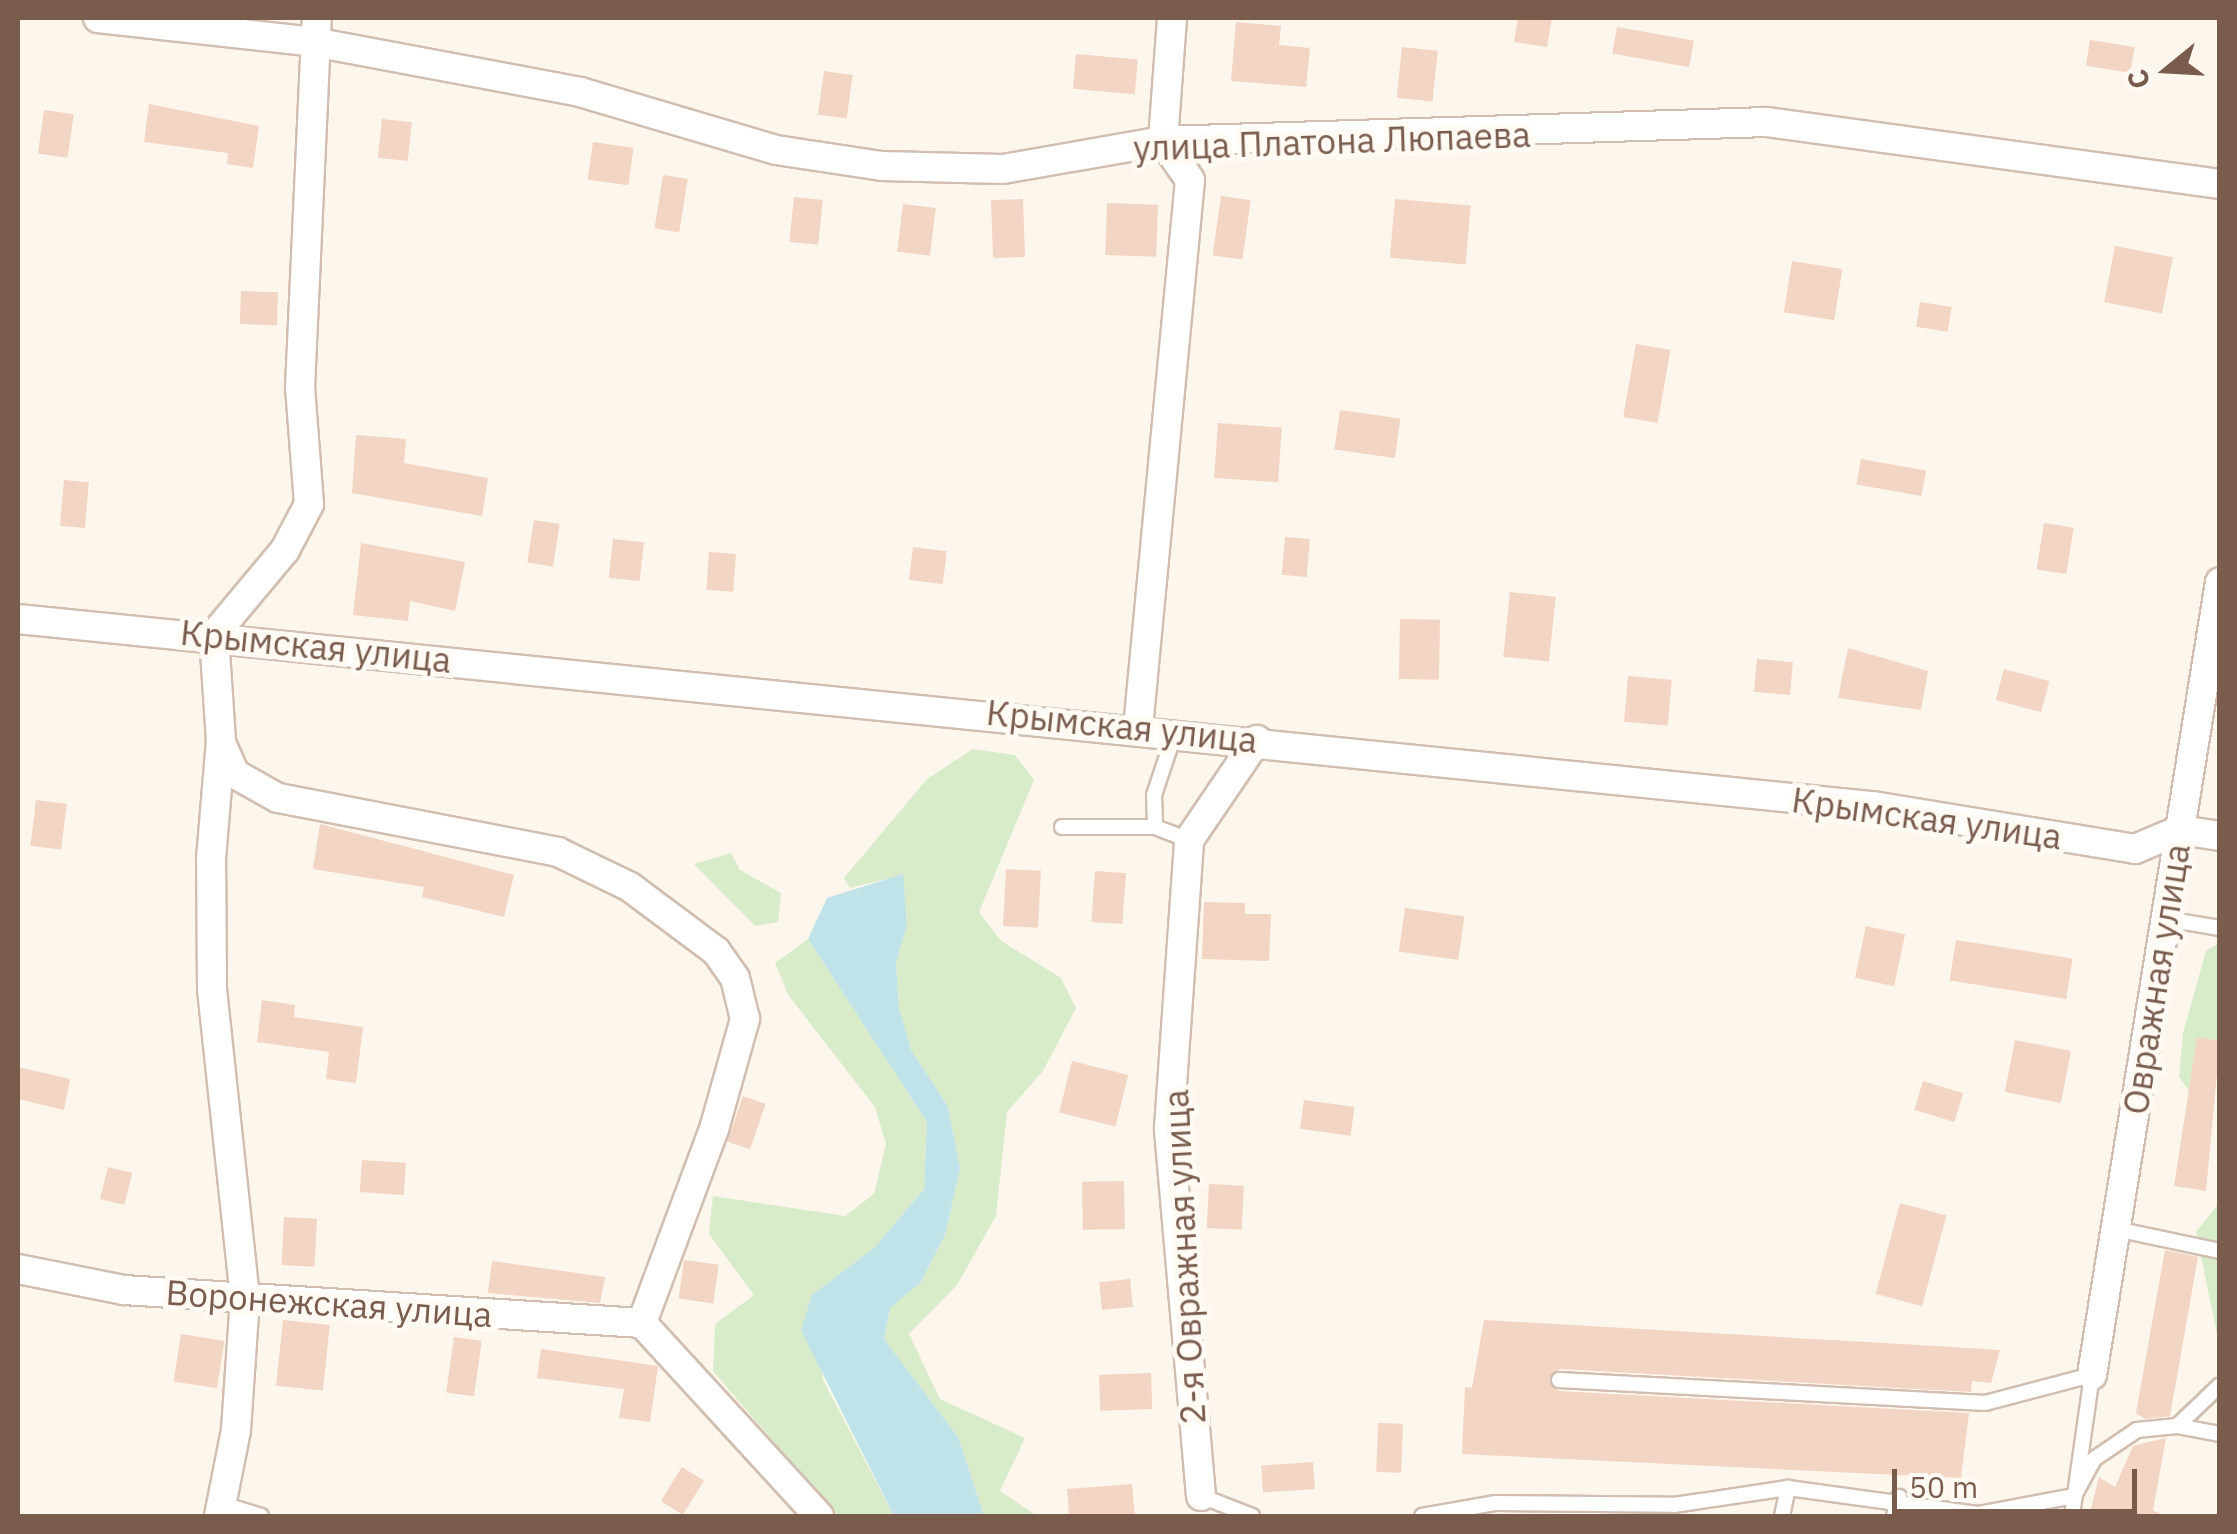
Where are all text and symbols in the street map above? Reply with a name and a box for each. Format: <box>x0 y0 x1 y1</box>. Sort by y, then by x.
north arrow <box>2117 20 2217 120</box>
text: С <box>2118 65 2158 94</box>
street label: улица Платона Люпаева <box>1133 113 1531 169</box>
street label: Крымская улица <box>178 611 454 681</box>
street label: Крымская улица <box>984 691 1260 761</box>
street label: Крымская улица <box>1789 778 2065 858</box>
street label: Овражная улица <box>2114 841 2198 1117</box>
street label: 2-я Овражная улица <box>1154 1088 1214 1426</box>
street label: Воронежская улица <box>164 1271 494 1335</box>
scale bar <box>1897 1449 2142 1511</box>
text: 50 m <box>1909 1467 1978 1506</box>

